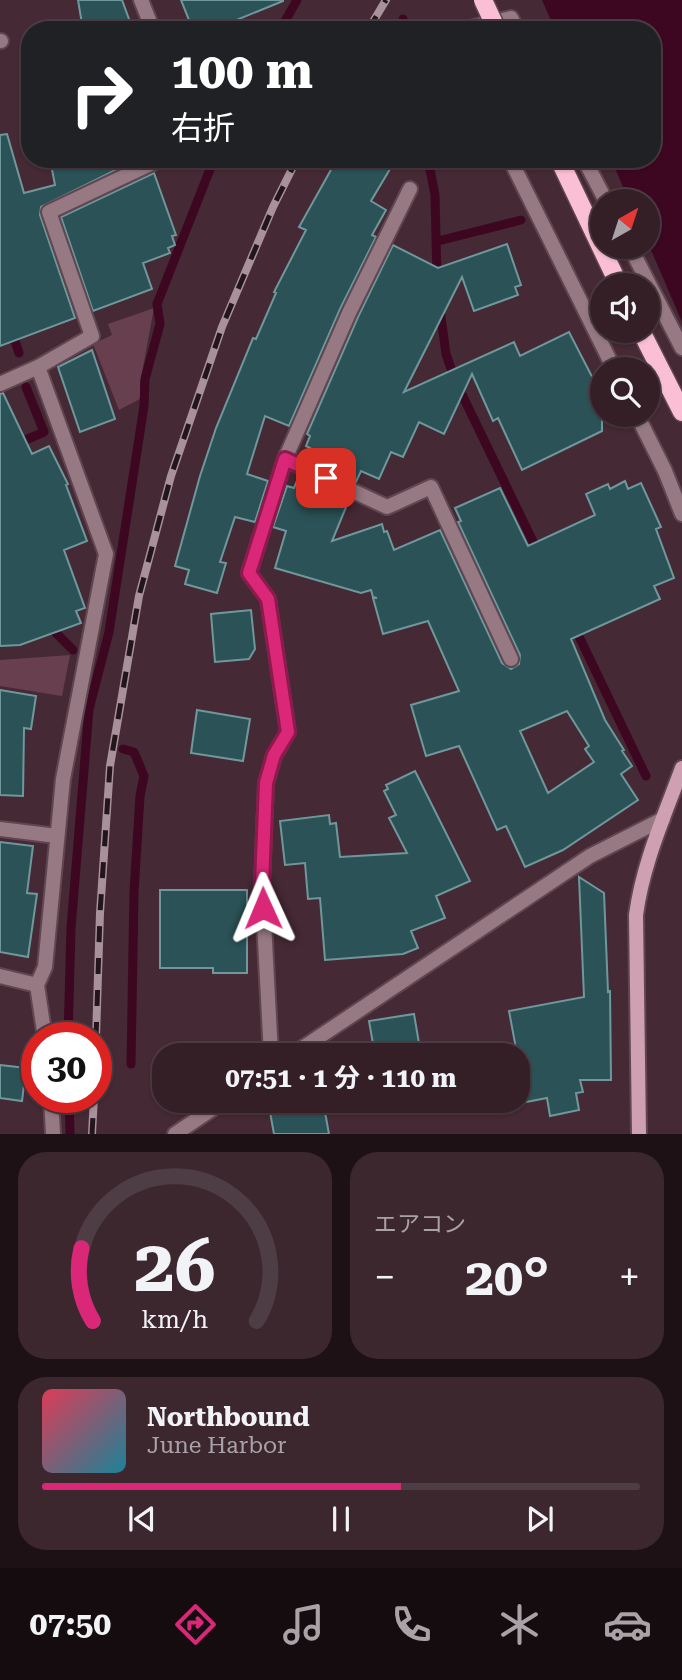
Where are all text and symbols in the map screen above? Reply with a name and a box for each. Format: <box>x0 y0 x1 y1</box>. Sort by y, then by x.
text: 100 m <box>171 43 313 100</box>
icon: right <box>56 49 147 140</box>
text: 右折 <box>171 109 235 147</box>
north arrow <box>590 189 660 259</box>
map controls <box>590 189 660 427</box>
button: sound <box>590 273 660 343</box>
button: search <box>590 357 660 427</box>
pin <box>296 448 356 508</box>
icon: arrive <box>307 459 345 497</box>
position arrow <box>226 871 300 945</box>
speed limit sign: 30 <box>21 1022 112 1113</box>
text: 07:51 · 1 分 · 110 m <box>225 1063 457 1093</box>
text: エアコン <box>374 1211 466 1238</box>
text: 26 <box>134 1225 216 1310</box>
text: 20° <box>465 1247 549 1308</box>
text: − <box>374 1255 395 1299</box>
text: + <box>619 1255 640 1299</box>
text: km/h <box>142 1305 208 1334</box>
text: Northbound <box>147 1402 310 1432</box>
text: June Harbor <box>147 1432 287 1459</box>
icon: previous <box>123 1500 161 1538</box>
icon: pause <box>322 1500 360 1538</box>
icon: next <box>521 1500 559 1538</box>
icon: directions <box>171 1600 220 1649</box>
icon: music <box>279 1600 328 1649</box>
icon: phone <box>387 1600 436 1649</box>
icon: climate <box>495 1600 544 1649</box>
icon: car <box>603 1600 652 1649</box>
text: 07:50 <box>30 1605 111 1643</box>

